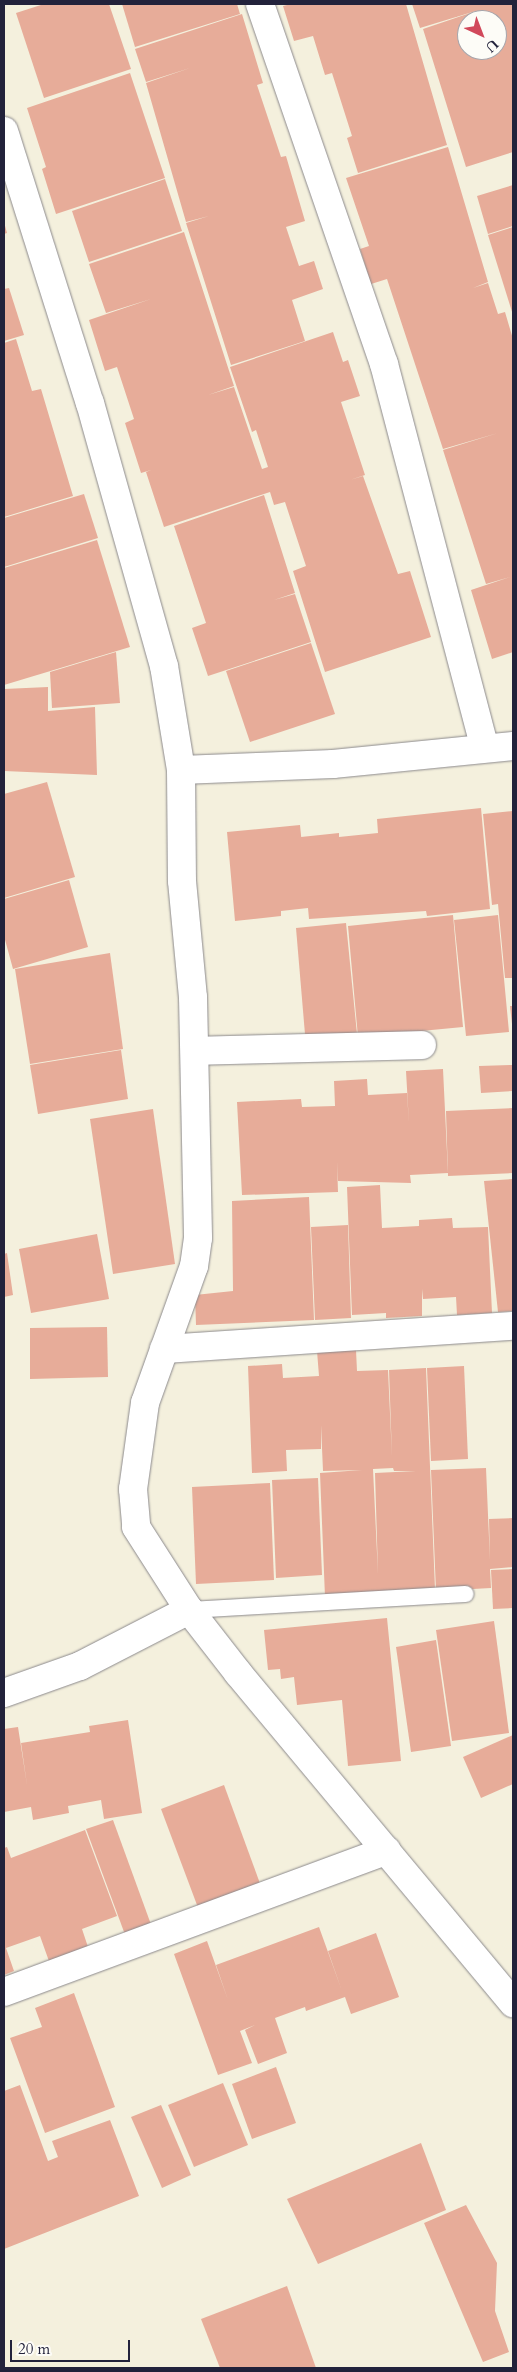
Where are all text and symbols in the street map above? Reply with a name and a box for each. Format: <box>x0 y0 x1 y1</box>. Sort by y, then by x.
north arrow <box>457 10 507 60</box>
text: U <box>481 35 503 56</box>
scale bar <box>12 2330 132 2362</box>
text: 20 m <box>18 2339 50 2359</box>

